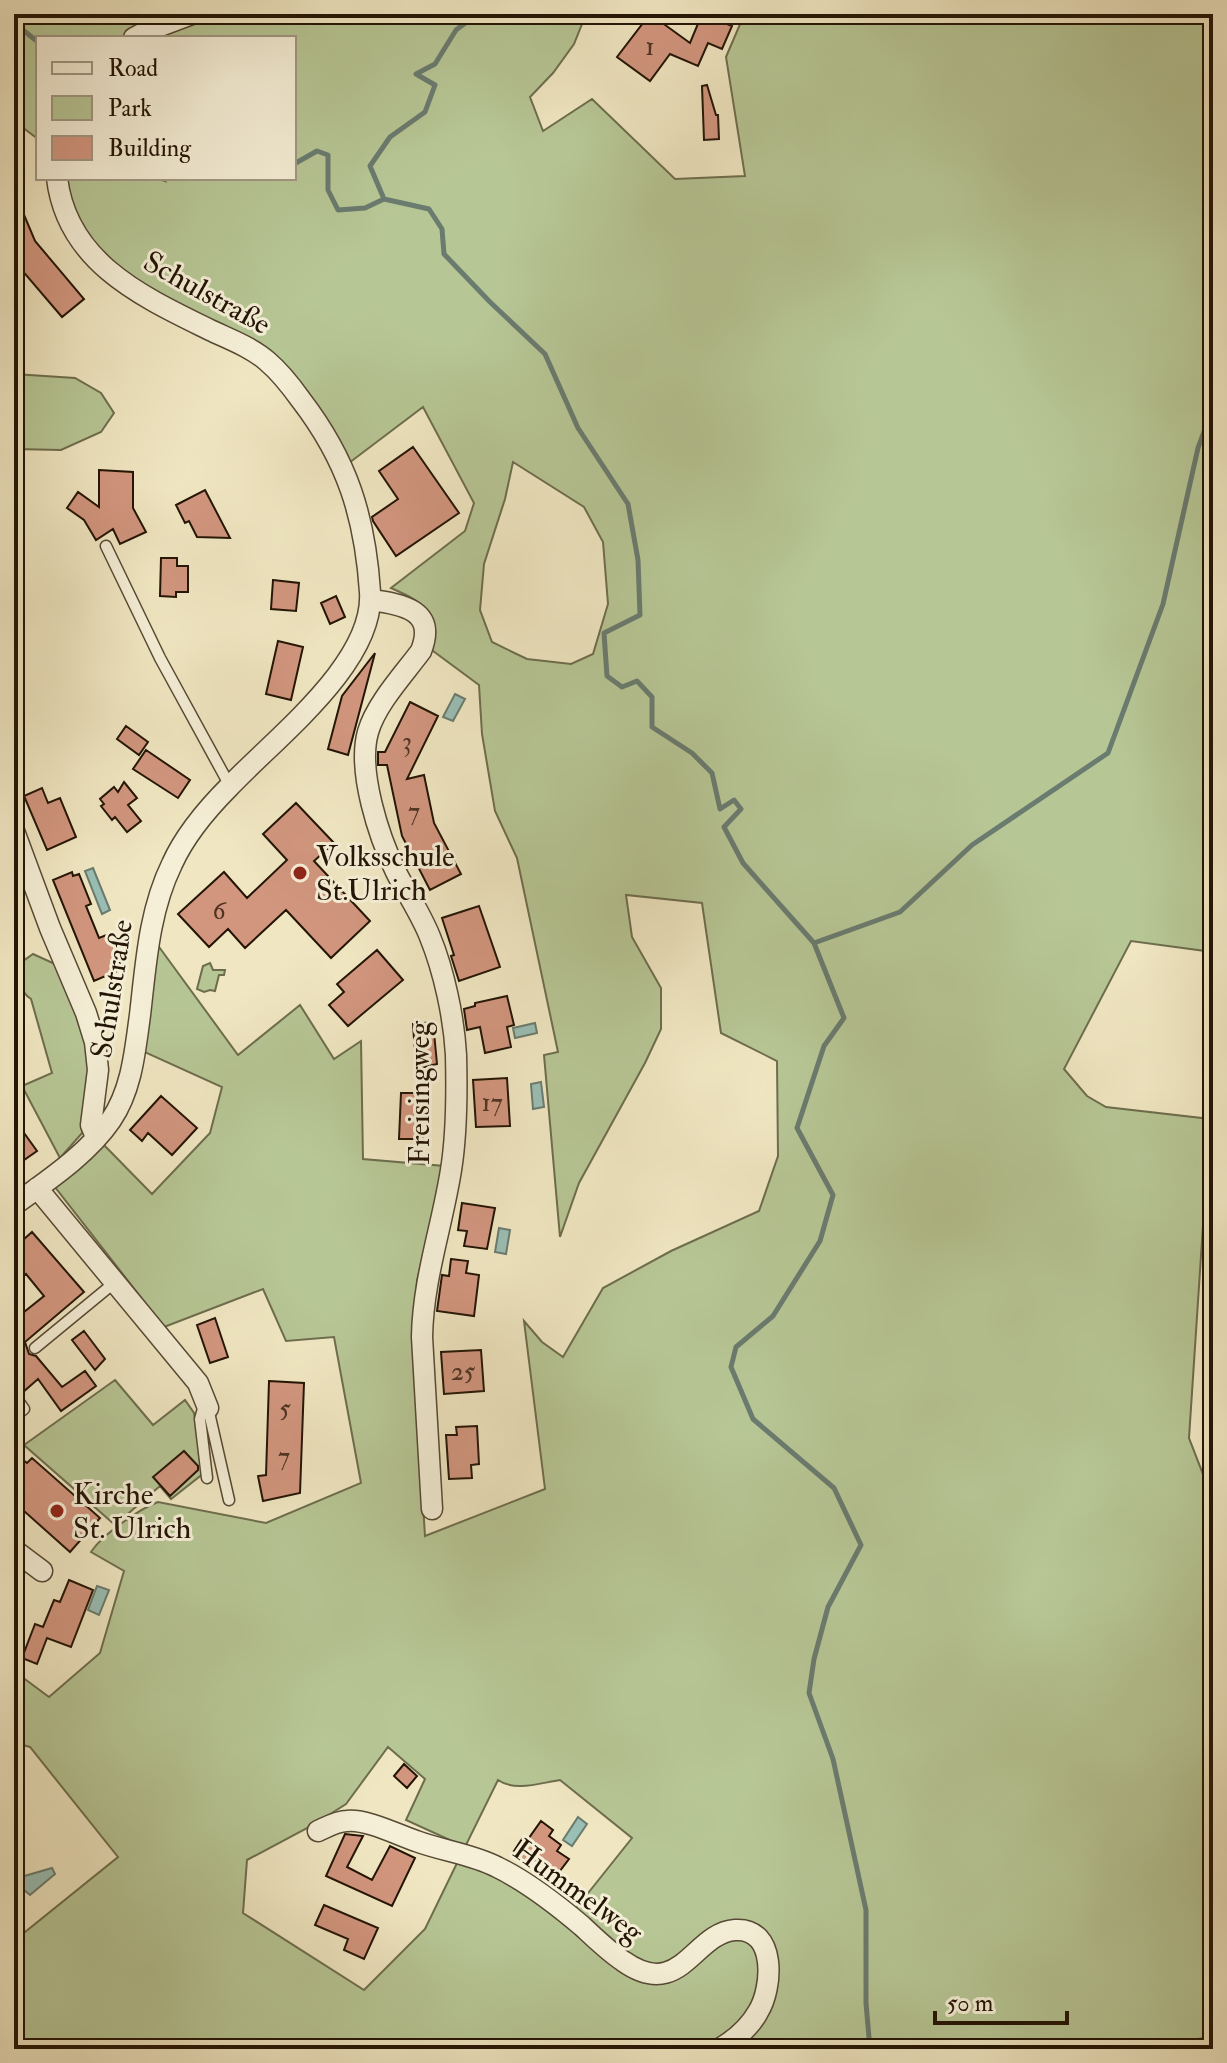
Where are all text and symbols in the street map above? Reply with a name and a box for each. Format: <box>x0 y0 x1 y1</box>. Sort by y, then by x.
house number: 1 <box>645 31 655 63</box>
legend <box>36 36 296 180</box>
text: Road <box>108 53 158 84</box>
text: Park <box>108 93 152 124</box>
text: Building <box>108 133 192 164</box>
street label: Schulstraße <box>137 243 277 343</box>
house number: 3 <box>402 726 412 758</box>
house number: 7 <box>408 796 420 828</box>
place label: Volksschule St.Ulrich <box>316 838 455 909</box>
marker: Volksschule St.Ulrich <box>291 864 309 882</box>
house number: 6 <box>212 895 227 927</box>
street label: Schulstraße <box>83 917 141 1061</box>
street label: Freisingweg <box>401 1020 438 1165</box>
house number: 17 <box>481 1087 503 1119</box>
house number: 25 <box>451 1356 476 1388</box>
house number: 5 <box>279 1393 291 1425</box>
house number: 7 <box>278 1441 290 1473</box>
place label: Kirche St. Ulrich <box>73 1476 191 1547</box>
marker: Kirche St. Ulrich <box>48 1502 66 1520</box>
street label: Hummelweg <box>506 1831 651 1951</box>
scale bar <box>935 1975 1067 2025</box>
text: 50 m <box>947 1988 994 2019</box>

